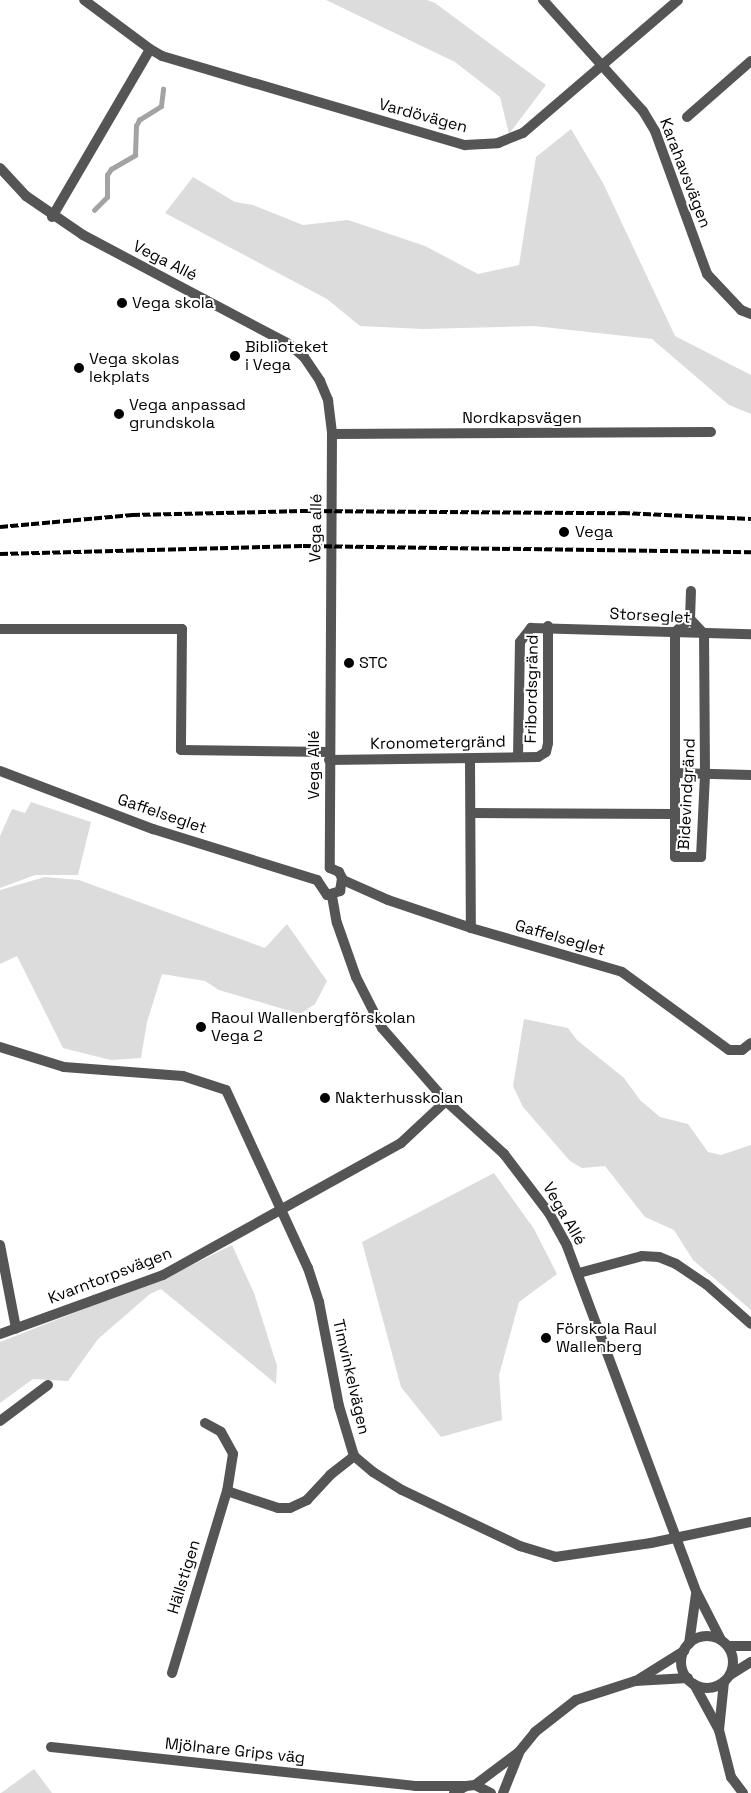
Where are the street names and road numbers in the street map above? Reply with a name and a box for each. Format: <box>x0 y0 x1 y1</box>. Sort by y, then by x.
street label: Vardövägen <box>377 95 469 137</box>
street label: Karahavsvägen <box>655 115 715 231</box>
street label: Vega Allé <box>130 237 200 285</box>
street label: Nordkapsvägen <box>462 408 582 428</box>
street label: Vega allé <box>306 493 326 563</box>
street label: Storseglet <box>609 604 691 628</box>
street label: Fribordsgränd <box>521 635 543 743</box>
street label: Vega Allé <box>304 730 324 800</box>
street label: Kronometergränd <box>370 732 506 754</box>
street label: Bidevindgränd <box>674 738 700 850</box>
street label: Gaffelseglet <box>115 790 209 838</box>
street label: Gaffelseglet <box>513 916 607 960</box>
street label: Vega Allé <box>538 1179 590 1249</box>
street label: Kvarntorpsvägen <box>45 1244 175 1308</box>
street label: Timvinkelvägen <box>328 1318 374 1436</box>
street label: Hällstigen <box>164 1538 204 1616</box>
street label: Mjölnare Grips väg <box>164 1734 306 1768</box>

